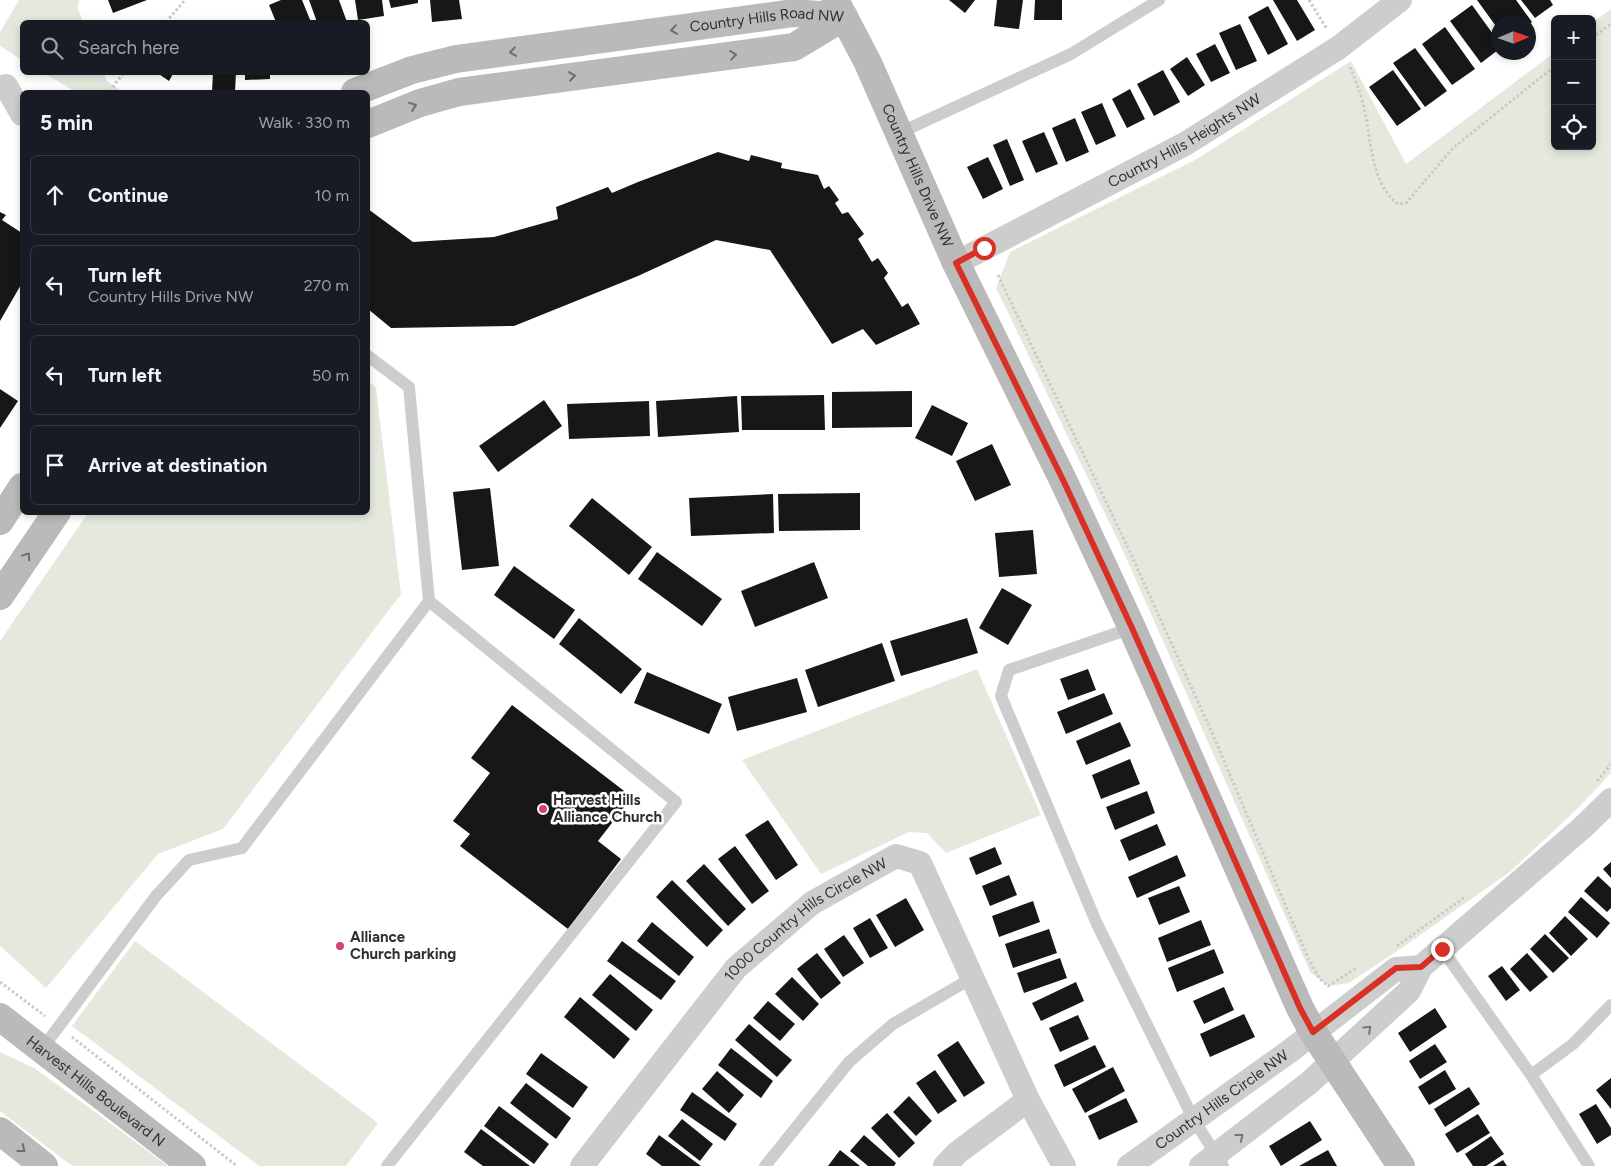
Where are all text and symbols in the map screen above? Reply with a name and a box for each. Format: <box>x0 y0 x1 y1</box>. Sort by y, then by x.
street label: Country Hills Road NW <box>689 4 845 36</box>
north arrow <box>1491 15 1536 60</box>
map controls <box>1551 15 1596 150</box>
button: + <box>1551 15 1596 60</box>
search box <box>20 20 370 75</box>
one-way arrow <box>670 24 678 34</box>
icon: search <box>38 34 66 62</box>
text: Search here <box>78 36 180 59</box>
one-way arrow <box>509 46 517 56</box>
one-way arrow <box>730 50 738 61</box>
button: − <box>1551 60 1596 105</box>
one-way arrow <box>568 71 576 82</box>
street label: Country Hills Heights NW <box>1105 90 1264 192</box>
street label: Country Hills Drive NW <box>878 101 957 251</box>
one-way arrow <box>408 102 417 112</box>
button: locate <box>1551 105 1596 150</box>
text: 5 min <box>40 110 93 135</box>
text: Walk · 330 m <box>259 113 350 132</box>
icon: ahead <box>41 181 69 209</box>
text: Continue <box>88 184 168 207</box>
text: 10 m <box>315 186 349 205</box>
route start <box>973 237 996 260</box>
text: Turn left <box>88 264 162 287</box>
icon: left <box>41 271 69 299</box>
text: 270 m <box>304 276 349 295</box>
text: Country Hills Drive NW <box>88 287 253 306</box>
icon: left <box>41 361 69 389</box>
text: Turn left <box>88 364 162 387</box>
text: 50 m <box>312 366 349 385</box>
icon: arrive <box>41 451 69 479</box>
text: Arrive at destination <box>88 454 267 477</box>
one-way arrow <box>21 552 30 562</box>
place label: Harvest Hills Alliance Church <box>553 791 662 826</box>
marker: Harvest Hills Alliance Church <box>537 803 549 815</box>
street label: 1000 Country Hills Circle NW <box>720 854 890 985</box>
place label: Alliance Church parking <box>350 928 456 963</box>
route end <box>1431 938 1454 961</box>
marker: Alliance Church parking <box>334 940 346 952</box>
one-way arrow <box>1362 1025 1371 1034</box>
street label: Harvest Hills Boulevard N <box>23 1032 168 1151</box>
street label: Country Hills Circle NW <box>1152 1046 1292 1153</box>
one-way arrow <box>1234 1134 1244 1143</box>
one-way arrow <box>16 1143 25 1151</box>

